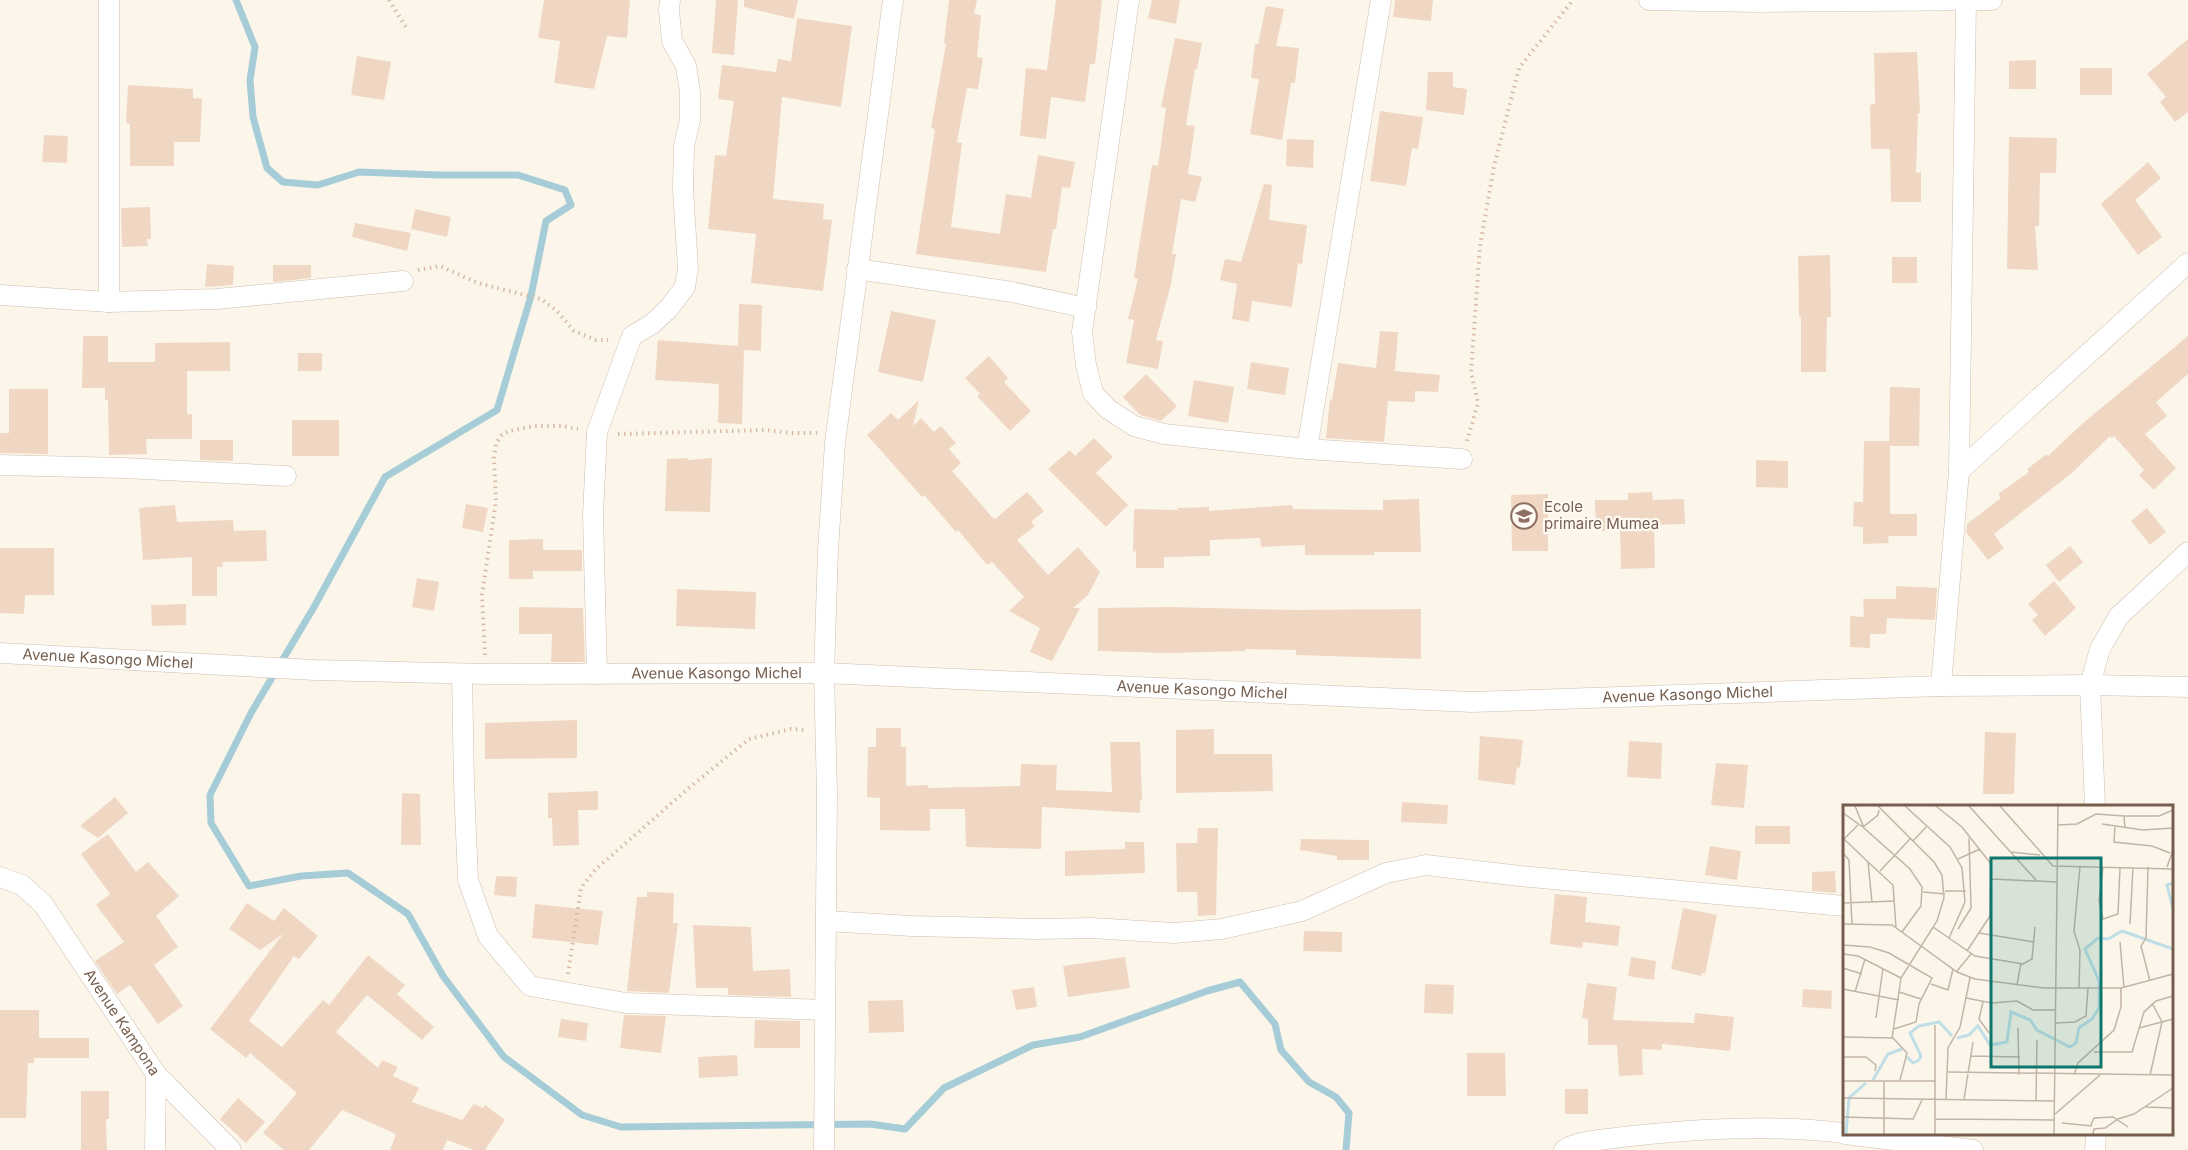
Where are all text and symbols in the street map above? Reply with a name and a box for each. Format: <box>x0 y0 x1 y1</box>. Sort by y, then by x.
place label: Ecole primaire Mumea <box>1544 497 1659 533</box>
school or university icon: Ecole primaire Mumea <box>1509 501 1539 531</box>
street label: Avenue Kasongo Michel <box>22 644 194 672</box>
street label: Avenue Kasongo Michel <box>631 663 802 683</box>
street label: Avenue Kasongo Michel <box>1116 676 1288 703</box>
street label: Avenue Kasongo Michel <box>1602 682 1773 707</box>
inset map <box>1843 805 2173 1135</box>
street label: Avenue Kampona <box>80 965 164 1079</box>

